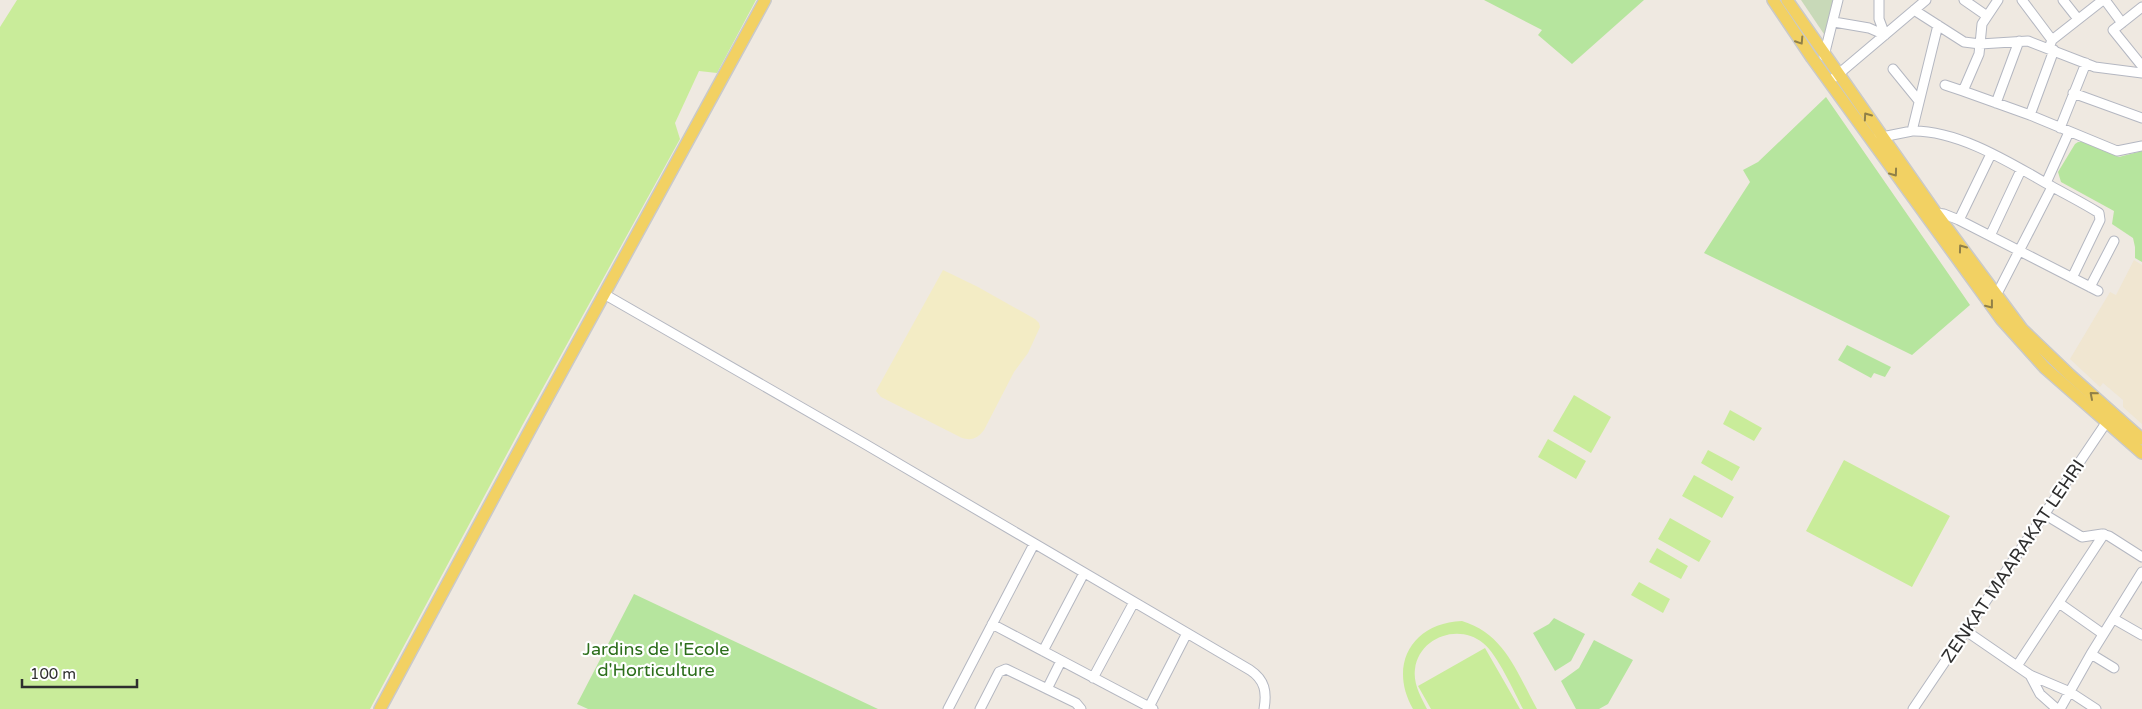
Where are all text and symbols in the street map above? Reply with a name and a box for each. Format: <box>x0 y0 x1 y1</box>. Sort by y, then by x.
one-way arrow <box>1794 35 1803 44</box>
one-way arrow <box>1864 112 1873 122</box>
one-way arrow <box>1888 167 1897 177</box>
one-way arrow <box>1959 245 1967 254</box>
one-way arrow <box>1984 299 1993 308</box>
one-way arrow <box>2089 392 2098 401</box>
street label: ZENKAT MAARAKAT LEHRI <box>1937 455 2089 667</box>
park label: Jardins de I'Ecole d'Horticulture <box>583 638 729 681</box>
scale bar <box>22 656 138 688</box>
text: 100 m <box>30 665 76 683</box>

